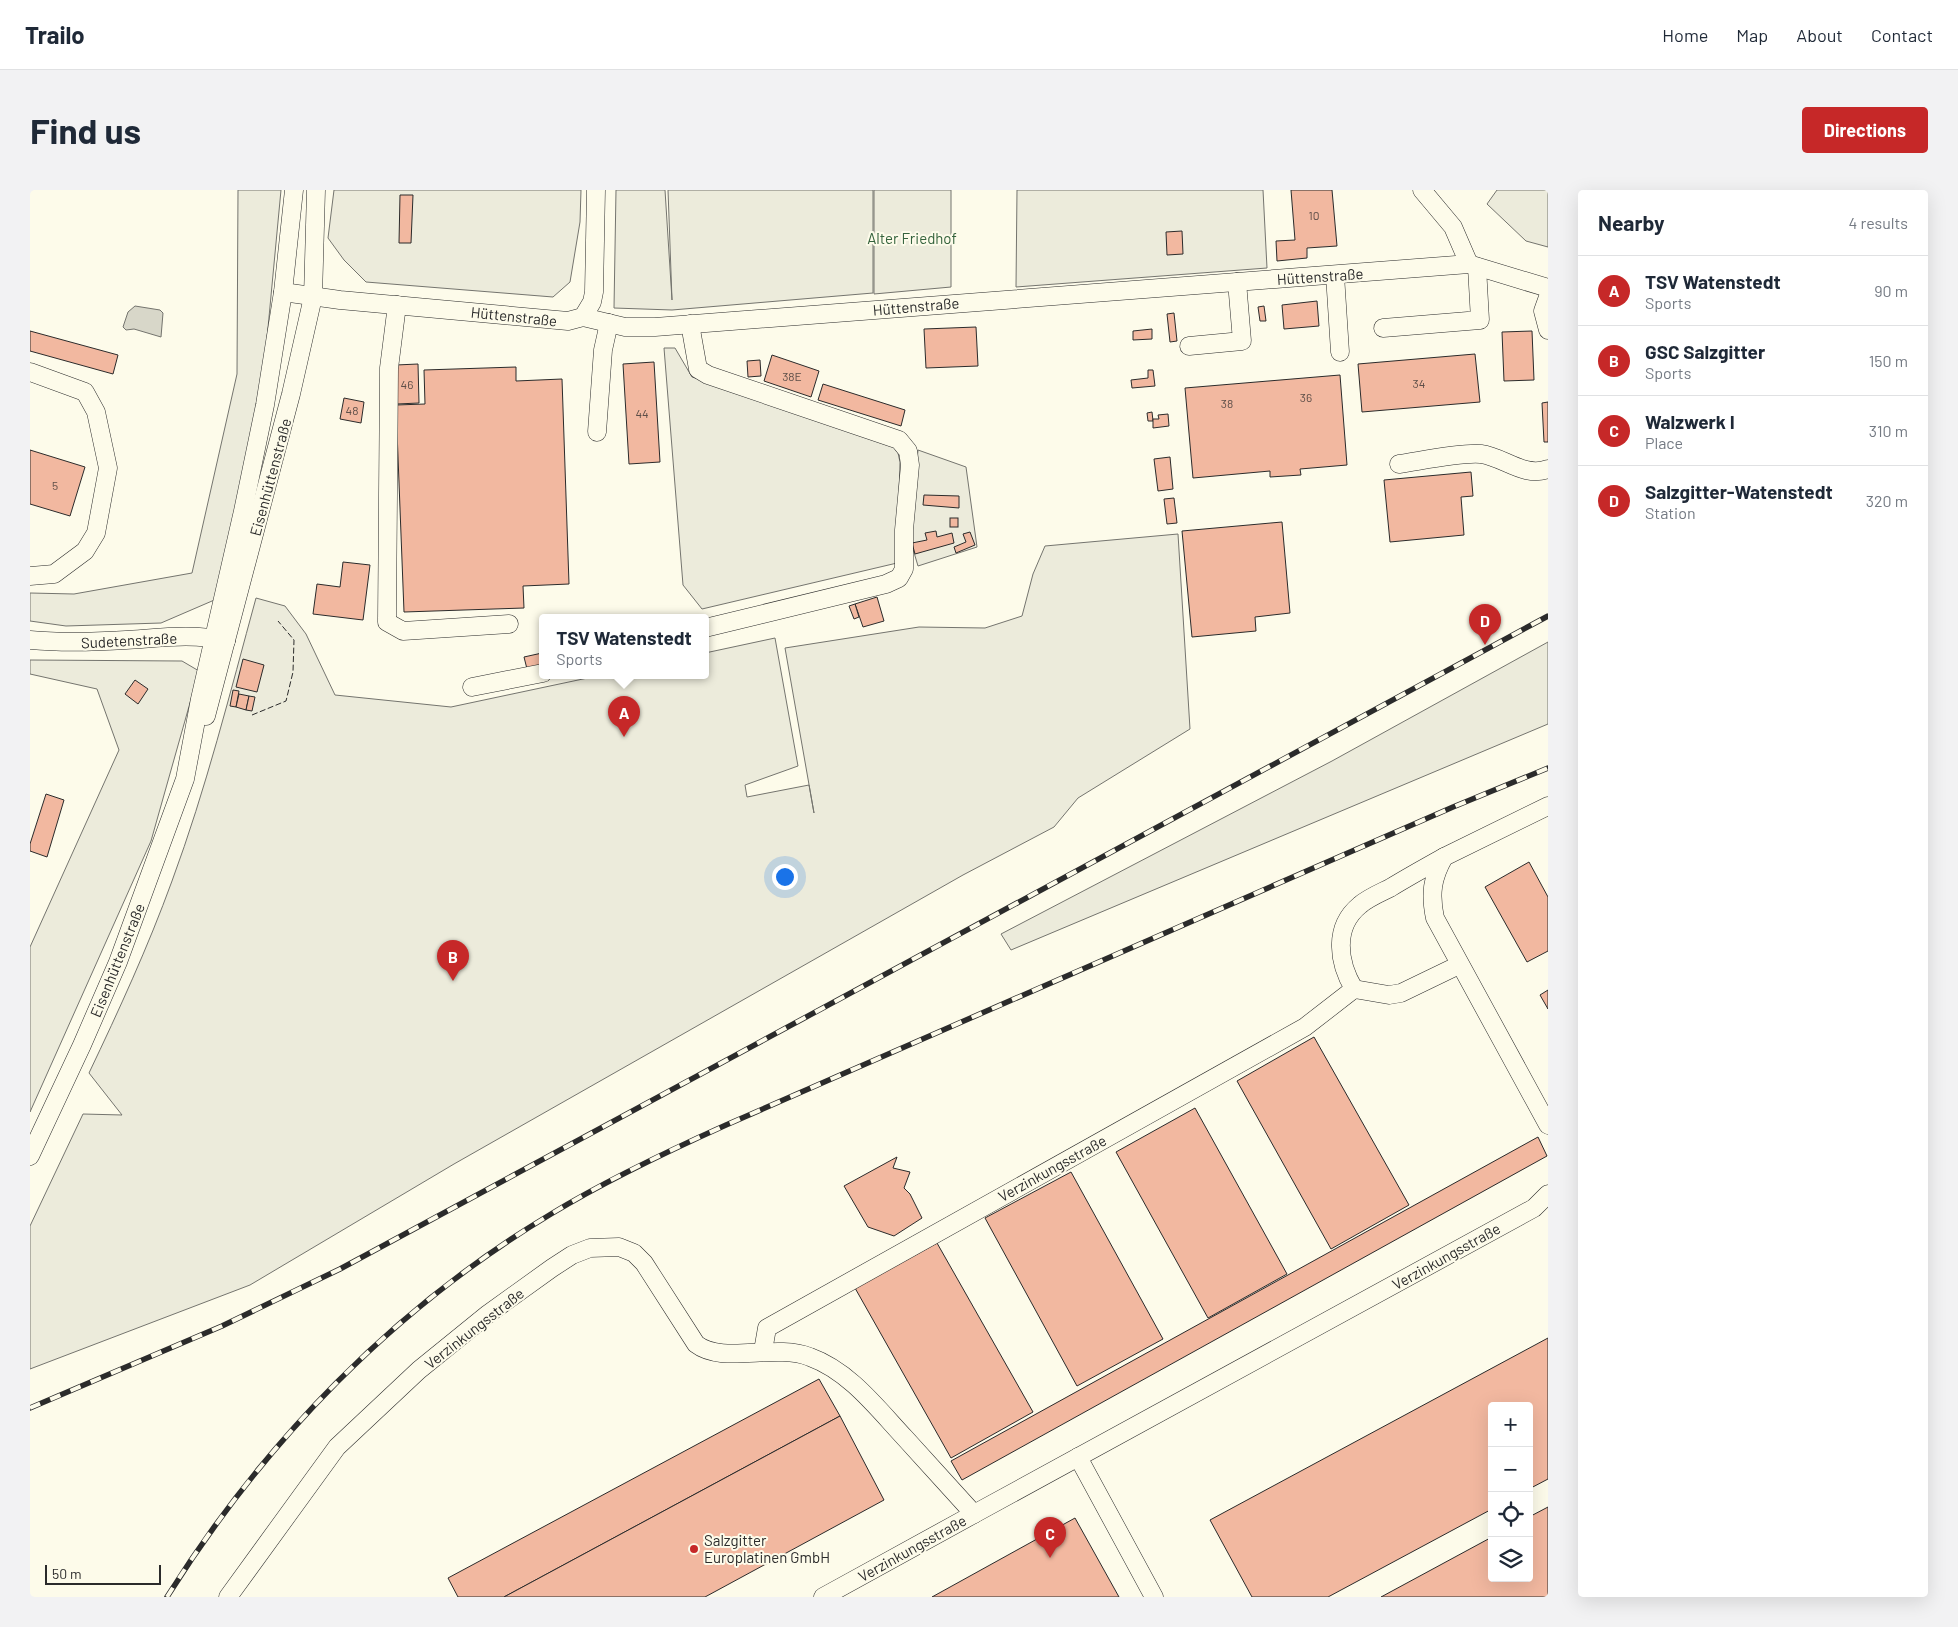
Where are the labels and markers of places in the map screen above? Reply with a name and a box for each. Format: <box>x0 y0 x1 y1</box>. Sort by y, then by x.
pin: D <box>1469 604 1501 645</box>
pin: A <box>608 696 640 737</box>
pin: B <box>437 940 469 981</box>
pin: C <box>1034 1517 1066 1558</box>
place label: Salzgitter Europlatinen GmbH <box>704 1531 830 1566</box>
marker: Salzgitter Europlatinen GmbH <box>688 1543 700 1555</box>

